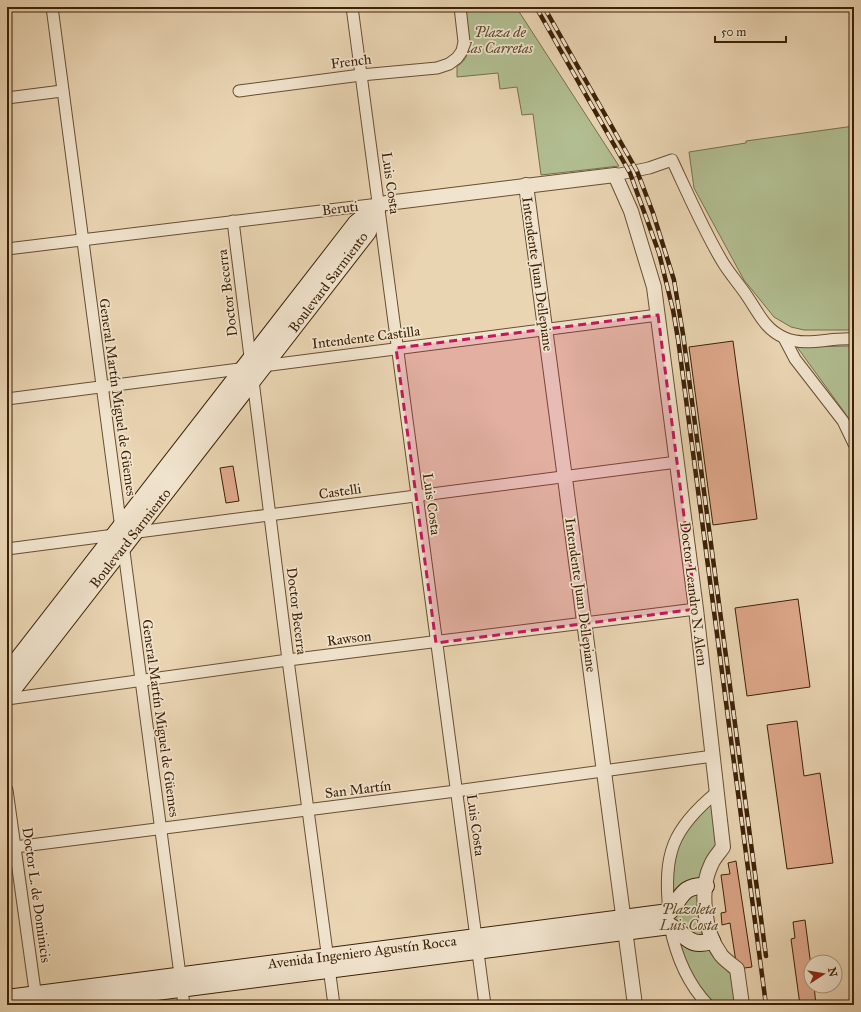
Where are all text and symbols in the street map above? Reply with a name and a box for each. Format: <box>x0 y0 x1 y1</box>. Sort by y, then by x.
scale bar <box>715 18 786 44</box>
park label: Plaza de las Carretas <box>466 24 534 57</box>
text: 50 m <box>721 25 746 39</box>
street label: French <box>330 51 373 72</box>
street label: Luis Costa <box>378 151 403 215</box>
street label: Intendente Juan Dellepiane <box>517 196 557 353</box>
street label: Beruti <box>321 198 359 219</box>
street label: Boulevard Sarmiento <box>285 229 372 336</box>
street label: Doctor Becerra <box>214 248 241 337</box>
street label: General Martín Miguel de Güemes <box>95 297 140 497</box>
street label: Intendente Castilla <box>311 322 421 353</box>
street label: Luis Costa <box>419 472 444 536</box>
street label: Castelli <box>318 480 363 503</box>
street label: Boulevard Sarmiento <box>86 485 174 591</box>
street label: Intendente Juan Dellepiane <box>560 517 600 674</box>
street label: Doctor Leandro N. Alem <box>676 521 711 667</box>
street label: Doctor Becerra <box>283 567 310 656</box>
street label: General Martín Miguel de Güemes <box>138 618 183 818</box>
street label: Rawson <box>326 627 373 650</box>
street label: San Martín <box>324 777 393 802</box>
street label: Luis Costa <box>463 793 488 857</box>
street label: Doctor L. de Dominicis <box>19 826 54 964</box>
park label: Plazoleta Luis Costa <box>659 901 718 934</box>
street label: Avenida Ingeniero Agustín Rocca <box>266 932 457 973</box>
north arrow <box>803 954 843 994</box>
text: N <box>825 966 840 979</box>

